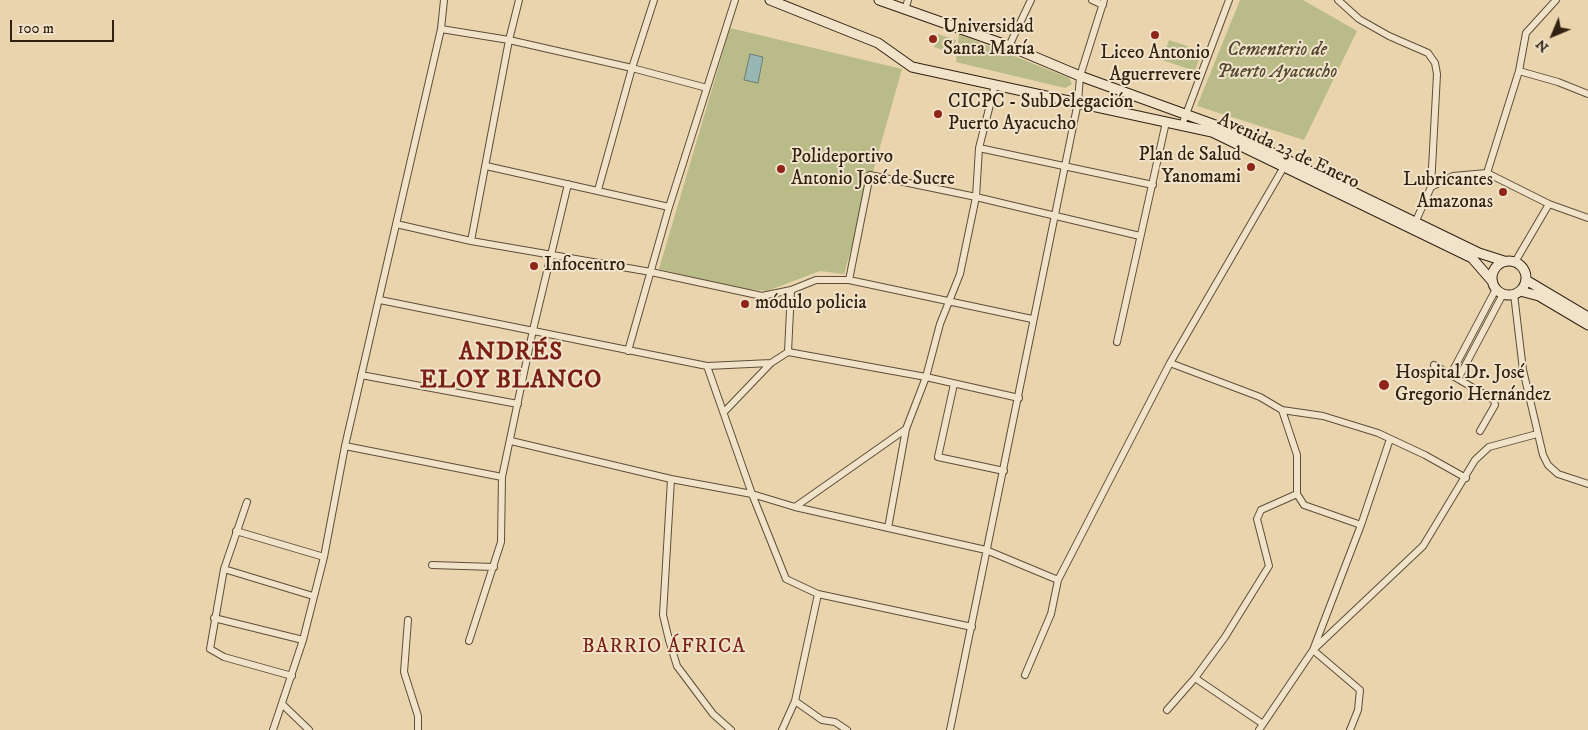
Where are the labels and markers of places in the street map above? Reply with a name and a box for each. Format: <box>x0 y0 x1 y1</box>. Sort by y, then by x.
place label: Universidad Santa María <box>943 17 1035 61</box>
marker: Liceo Antonio Aguerrevere <box>1149 29 1161 41</box>
marker: Universidad Santa María <box>927 33 939 45</box>
place label: Liceo Antonio Aguerrevere <box>1100 43 1210 87</box>
place label: CICPC - SubDelegación Puerto Ayacucho <box>948 92 1133 136</box>
marker: CICPC - SubDelegación Puerto Ayacucho <box>932 108 944 120</box>
place label: Plan de Salud Yanomami <box>1139 145 1241 189</box>
place label: Polideportivo Antonio José de Sucre <box>791 147 955 191</box>
marker: Plan de Salud Yanomami <box>1245 161 1257 173</box>
marker: Polideportivo Antonio José de Sucre <box>775 163 787 175</box>
place label: Lubricantes Amazonas <box>1403 170 1493 214</box>
marker: Lubricantes Amazonas <box>1497 186 1509 198</box>
place label: Infocentro <box>544 255 625 277</box>
marker: Infocentro <box>528 260 540 272</box>
place label: módulo policia <box>755 293 867 315</box>
marker: módulo policia <box>739 298 751 310</box>
place label: Hospital Dr. José Gregorio Hernández <box>1395 363 1551 407</box>
marker: Hospital Dr. José Gregorio Hernández <box>1377 378 1391 392</box>

